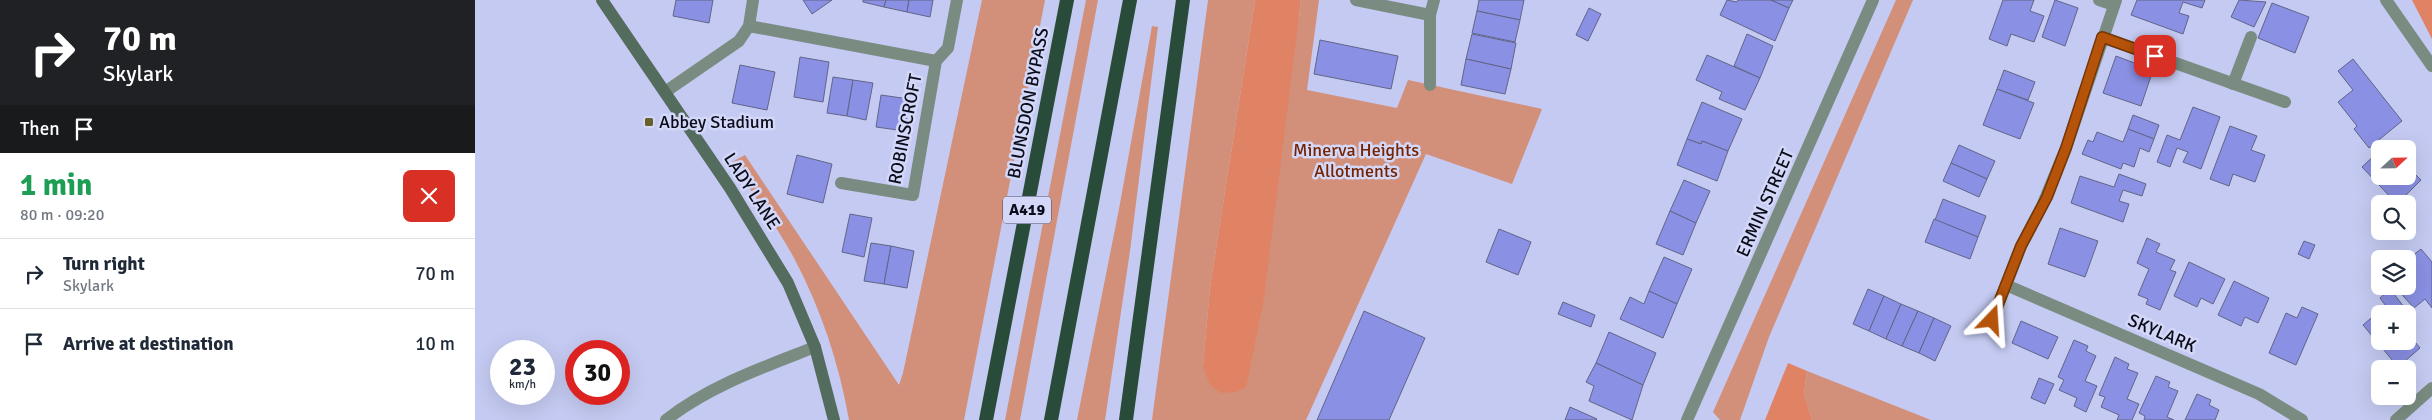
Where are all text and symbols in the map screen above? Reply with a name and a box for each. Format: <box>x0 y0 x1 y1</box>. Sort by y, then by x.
text: 70 m <box>103 17 177 60</box>
icon: right <box>20 20 85 85</box>
street label: BLUNSDON BYPASS <box>1003 26 1053 180</box>
pin <box>2134 35 2176 77</box>
icon: arrive <box>2141 42 2169 70</box>
text: Skylark <box>103 60 173 87</box>
street label: ROBINSCROFT <box>883 72 927 186</box>
place label: Abbey Stadium <box>659 111 774 133</box>
icon: arrive <box>70 115 98 143</box>
marker: Abbey Stadium <box>643 116 655 128</box>
text: Then <box>20 117 60 141</box>
park label: Minerva Heights Allotments <box>1293 139 1419 182</box>
north arrow <box>2371 140 2416 185</box>
map controls <box>2371 140 2416 405</box>
street label: ERMIN STREET <box>1731 146 1799 260</box>
street label: LADY LANE <box>719 148 785 234</box>
text: 1 min <box>20 167 92 204</box>
button: close <box>403 170 455 222</box>
button: search <box>2371 195 2416 240</box>
road number: A419 <box>1003 196 1051 224</box>
text: 80 m · 09:20 <box>20 205 104 225</box>
button: layers <box>2371 250 2416 295</box>
text: Turn right <box>63 252 145 276</box>
icon: right <box>20 260 48 288</box>
text: 70 m <box>415 262 455 286</box>
text: Skylark <box>63 276 114 296</box>
position arrow <box>1965 293 2017 345</box>
button: + <box>2371 305 2416 350</box>
street label: SKYLARK <box>2125 309 2199 357</box>
icon: arrive <box>20 330 48 358</box>
text: Arrive at destination <box>63 332 234 356</box>
text: 10 m <box>415 332 455 356</box>
speed limit sign: 30 <box>565 340 630 405</box>
text: 23 <box>509 351 536 382</box>
button: − <box>2371 360 2416 405</box>
text: km/h <box>509 377 536 392</box>

